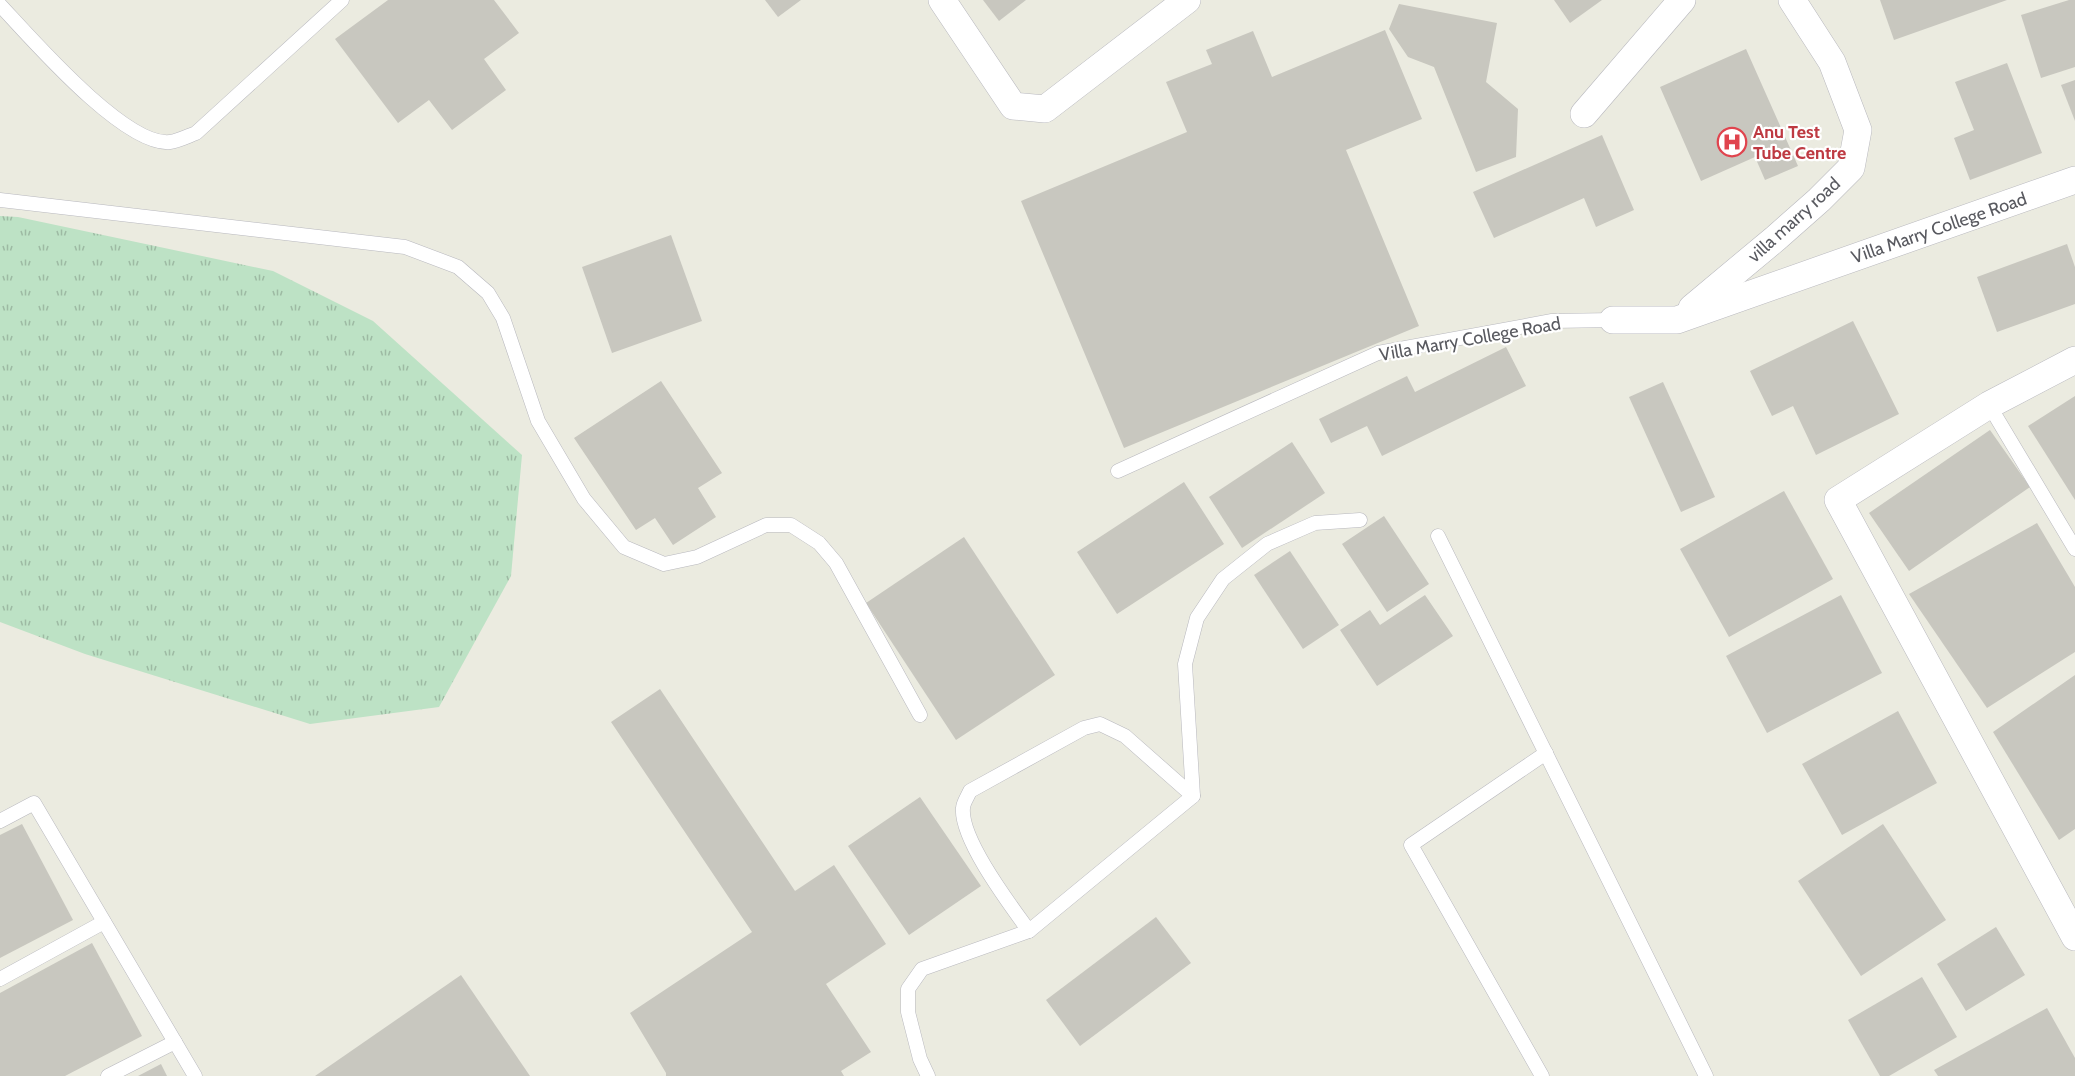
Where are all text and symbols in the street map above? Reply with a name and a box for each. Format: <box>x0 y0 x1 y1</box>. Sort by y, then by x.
place label: Anu Test Tube Centre <box>1753 121 1846 164</box>
hospital icon: Anu Test Tube Centre <box>1716 126 1748 158</box>
street label: villa marry road <box>1743 173 1845 267</box>
street label: Villa Marry College Road <box>1848 188 2030 268</box>
street label: Villa Marry College Road <box>1377 312 1563 366</box>

